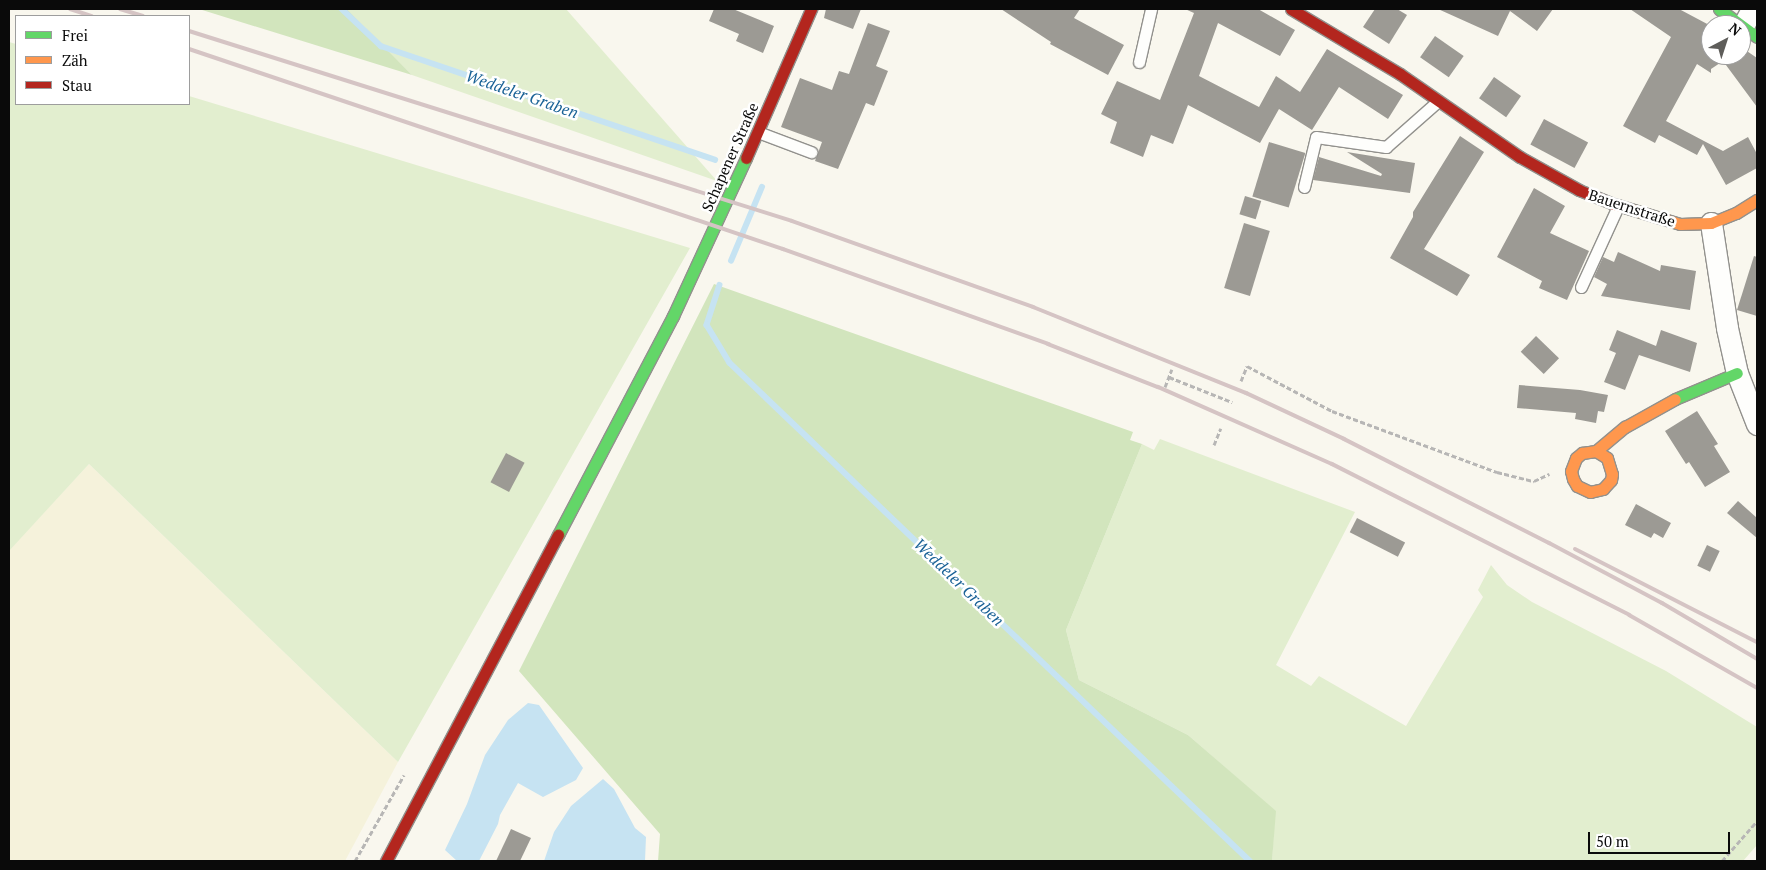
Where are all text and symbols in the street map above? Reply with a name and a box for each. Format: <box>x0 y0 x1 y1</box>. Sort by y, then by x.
legend <box>15 15 190 105</box>
north arrow <box>1701 15 1751 65</box>
text: N <box>1725 18 1745 40</box>
text: Frei <box>62 25 88 45</box>
text: Zäh <box>62 50 88 70</box>
water label: Weddeler Graben <box>463 66 581 122</box>
text: Stau <box>62 75 92 95</box>
street label: Schapener Straße <box>698 100 762 214</box>
street label: Bauernstraße <box>1586 186 1678 230</box>
water label: Weddeler Graben <box>910 534 1008 630</box>
scale bar <box>1591 822 1734 854</box>
text: 50 m <box>1596 831 1629 851</box>

